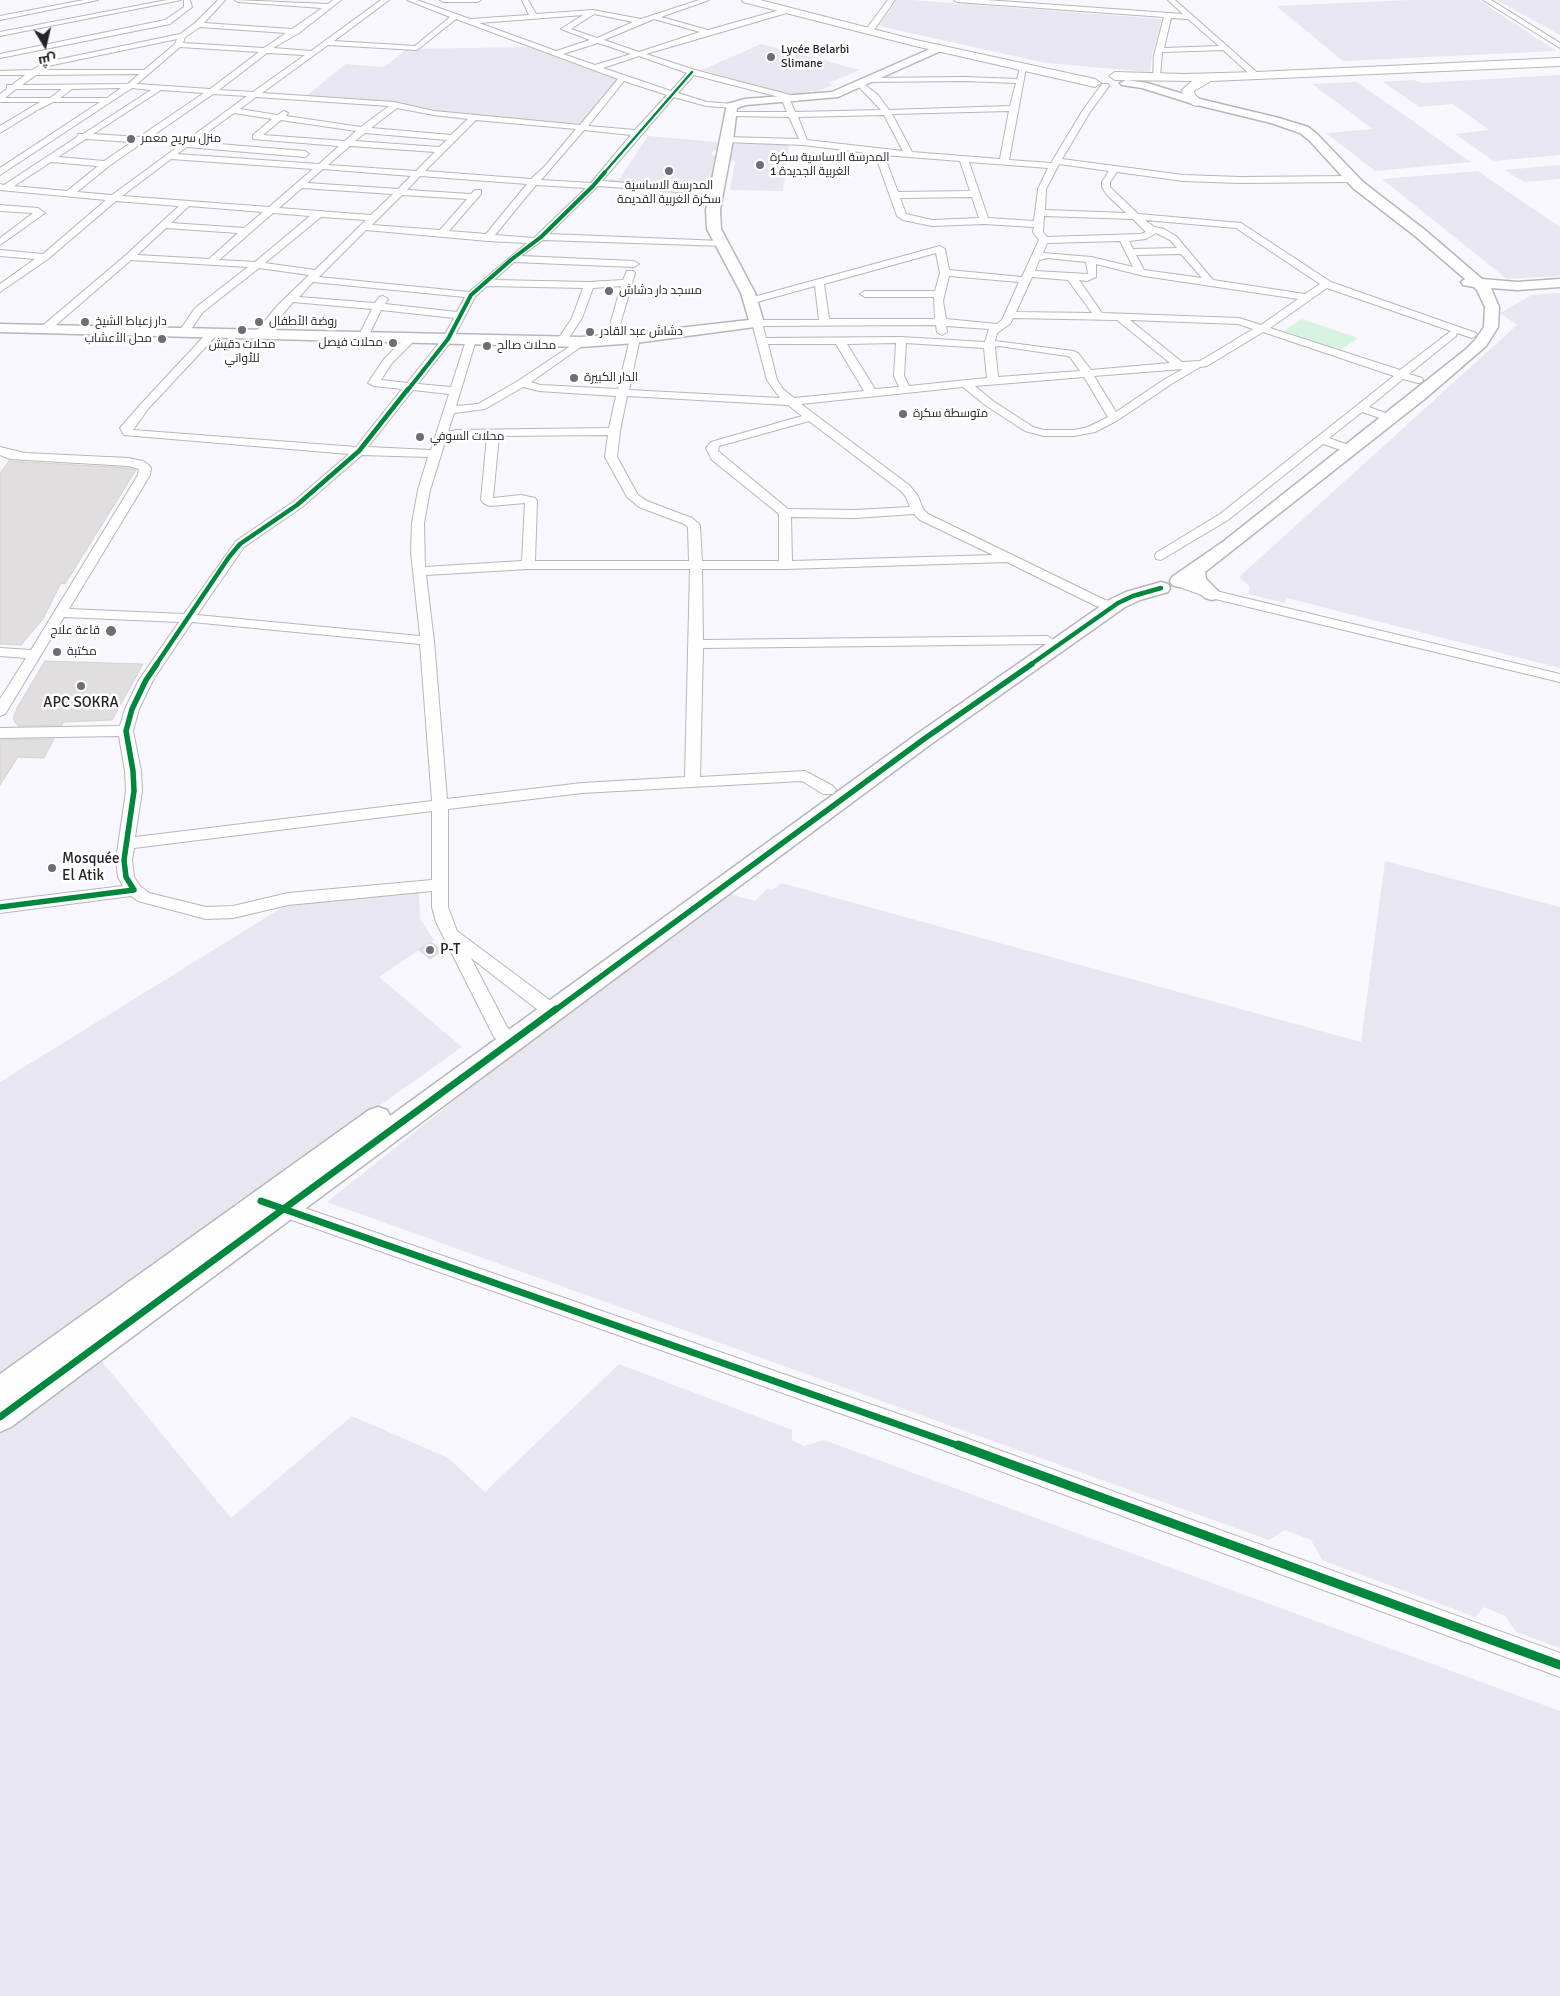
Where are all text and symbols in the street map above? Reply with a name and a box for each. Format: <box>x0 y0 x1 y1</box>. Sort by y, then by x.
north arrow <box>20 20 70 70</box>
place label: Lycée Belarbi Slimane <box>781 43 849 71</box>
text: ش <box>37 51 58 70</box>
marker: Lycée Belarbi Slimane <box>765 51 777 63</box>
place label: منزل سريح معمر <box>141 132 221 146</box>
marker: منزل سريح معمر <box>125 133 137 145</box>
place label: المدرسة الاساسية سكرة الغربية الجديدة 1 <box>770 151 890 179</box>
marker: المدرسة الاساسية سكرة الغربية الجديدة 1 <box>754 159 766 171</box>
marker: المدرسة الاساسية سكرة الغربية القديمة <box>663 165 675 177</box>
place label: المدرسة الاساسية سكرة الغربية القديمة <box>617 179 721 207</box>
place label: مسجد دار دشاش <box>619 284 702 298</box>
marker: مسجد دار دشاش <box>603 285 615 297</box>
place label: دار زعباط الشيخ <box>95 315 167 329</box>
place label: روضة الأطفال <box>269 315 337 329</box>
marker: دار زعباط الشيخ <box>79 316 91 328</box>
marker: روضة الأطفال <box>253 316 265 328</box>
marker: محلات دقيش للأواني <box>236 324 248 336</box>
place label: دشاش عبد القادر <box>600 325 683 339</box>
marker: دشاش عبد القادر <box>584 326 596 338</box>
place label: محل الأعشاب <box>85 332 152 346</box>
marker: محل الأعشاب <box>156 333 168 345</box>
place label: محلات فيصل <box>318 336 383 350</box>
marker: محلات فيصل <box>387 337 399 349</box>
place label: محلات دقيش للأواني <box>209 338 275 366</box>
place label: محلات صالح <box>497 339 556 353</box>
marker: محلات صالح <box>481 340 493 352</box>
place label: الدار الكبيرة <box>584 371 638 385</box>
marker: الدار الكبيرة <box>568 372 580 384</box>
place label: متوسطة سكرة <box>913 407 988 421</box>
marker: متوسطة سكرة <box>897 408 909 420</box>
place label: محلات السوفي <box>430 430 504 444</box>
marker: محلات السوفي <box>414 431 426 443</box>
place label: قاعة علاج <box>50 624 100 638</box>
marker: قاعة علاج <box>104 624 118 638</box>
place label: مكتبة <box>67 645 97 659</box>
marker: مكتبة <box>51 646 63 658</box>
marker: APC SOKRA <box>75 680 87 692</box>
place label: APC SOKRA <box>43 694 119 712</box>
place label: Mosquée El Atik <box>62 850 120 885</box>
marker: Mosquée El Atik <box>46 862 58 874</box>
place label: P-T <box>440 941 460 959</box>
marker: P-T <box>424 944 436 956</box>

